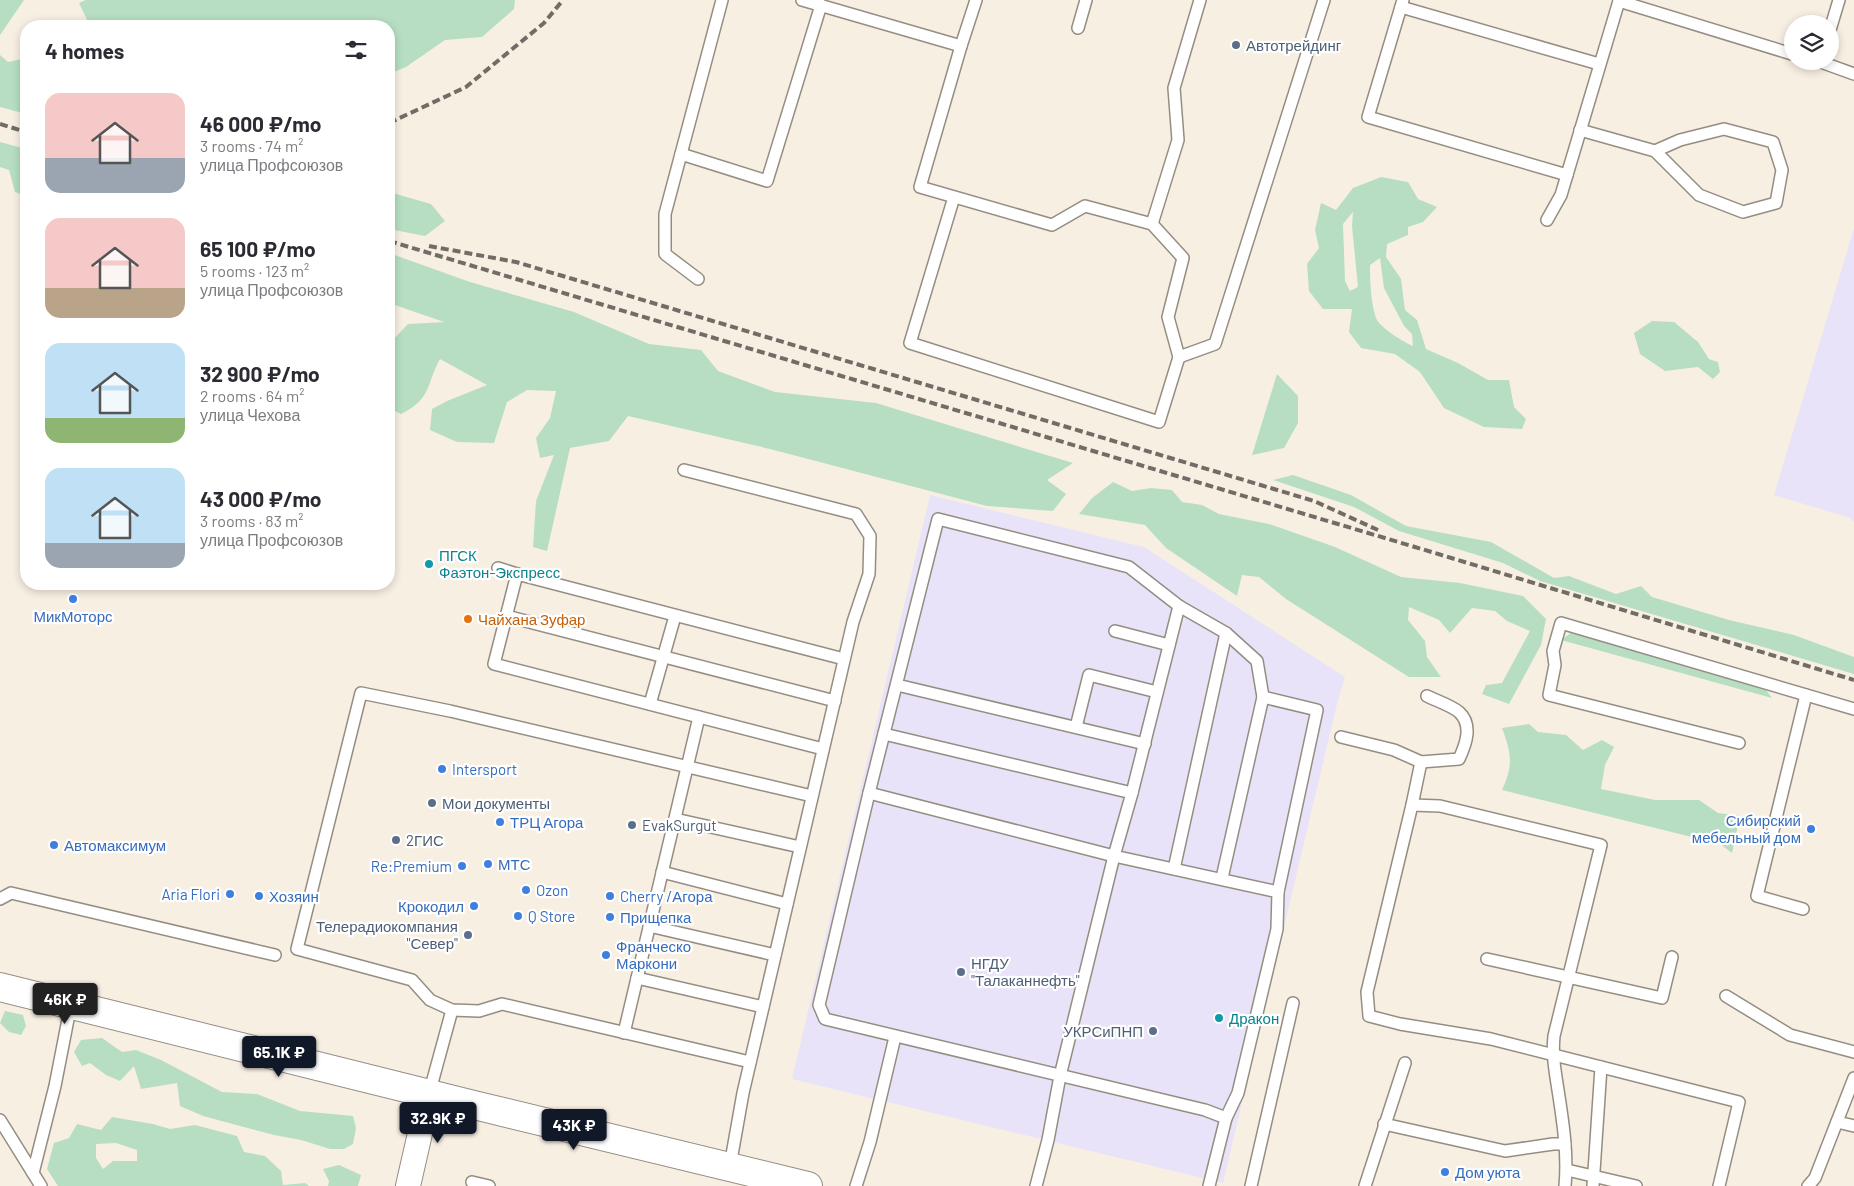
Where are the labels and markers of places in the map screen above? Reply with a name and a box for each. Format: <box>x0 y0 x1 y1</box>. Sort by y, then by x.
place label: Автотрейдинг <box>1246 36 1342 54</box>
marker: Автотрейдинг <box>1230 39 1242 51</box>
place label: ПГСК Фаэтон-Экспресс <box>439 546 561 581</box>
marker: ПГСК Фаэтон-Экспресс <box>423 558 435 570</box>
marker: МикМоторс <box>67 593 79 605</box>
place label: МикМоторс <box>34 607 113 625</box>
place label: Чайхана Зуфар <box>478 610 585 628</box>
marker: Чайхана Зуфар <box>462 613 474 625</box>
place label: Intersport <box>452 760 517 778</box>
marker: Intersport <box>436 763 448 775</box>
place label: Мои документы <box>442 794 550 812</box>
marker: Мои документы <box>426 797 438 809</box>
place label: Сибирский мебельный дом <box>1692 811 1801 846</box>
place label: ТРЦ Агора <box>510 813 584 831</box>
marker: ТРЦ Агора <box>494 816 506 828</box>
place label: EvakSurgut <box>642 816 717 834</box>
marker: EvakSurgut <box>626 819 638 831</box>
marker: Сибирский мебельный дом <box>1805 823 1817 835</box>
place label: 2ГИС <box>406 831 444 849</box>
marker: 2ГИС <box>390 834 402 846</box>
place label: Автомаксимум <box>64 836 166 854</box>
marker: Автомаксимум <box>48 839 60 851</box>
place label: МТС <box>498 855 531 873</box>
place label: Re:Premium <box>371 857 452 875</box>
marker: МТС <box>482 858 494 870</box>
marker: Re:Premium <box>456 860 468 872</box>
place label: Ozon <box>536 881 568 899</box>
marker: Ozon <box>520 884 532 896</box>
place label: Aria Flori <box>162 885 220 903</box>
place label: Хозяин <box>269 887 319 905</box>
place label: Cherry /Агора <box>620 887 713 905</box>
marker: Aria Flori <box>224 888 236 900</box>
marker: Хозяин <box>253 890 265 902</box>
marker: Cherry /Агора <box>604 890 616 902</box>
place label: Крокодил <box>398 897 464 915</box>
marker: Крокодил <box>468 900 480 912</box>
place label: Q Store <box>528 907 575 925</box>
place label: Прищепка <box>620 908 692 926</box>
marker: Q Store <box>512 910 524 922</box>
marker: Прищепка <box>604 911 616 923</box>
place label: Телерадиокомпания "Север" <box>316 917 458 952</box>
marker: Телерадиокомпания "Север" <box>462 929 474 941</box>
place label: Франческо Маркони <box>616 937 691 972</box>
marker: Франческо Маркони <box>600 949 612 961</box>
place label: НГДУ "Талаканнефть" <box>971 954 1080 989</box>
marker: НГДУ "Талаканнефть" <box>955 966 967 978</box>
pin: 46K ₽ <box>30 982 100 1025</box>
place label: Дракон <box>1229 1009 1279 1027</box>
marker: Дракон <box>1213 1012 1225 1024</box>
place label: УКРСиПНП <box>1063 1022 1143 1040</box>
marker: УКРСиПНП <box>1147 1025 1159 1037</box>
pin: 65.1K ₽ <box>233 1036 325 1078</box>
pin: 32.9K ₽ <box>392 1102 484 1144</box>
pin: 43K ₽ <box>539 1108 609 1151</box>
place label: Дом уюта <box>1455 1163 1521 1181</box>
marker: Дом уюта <box>1439 1166 1451 1178</box>

